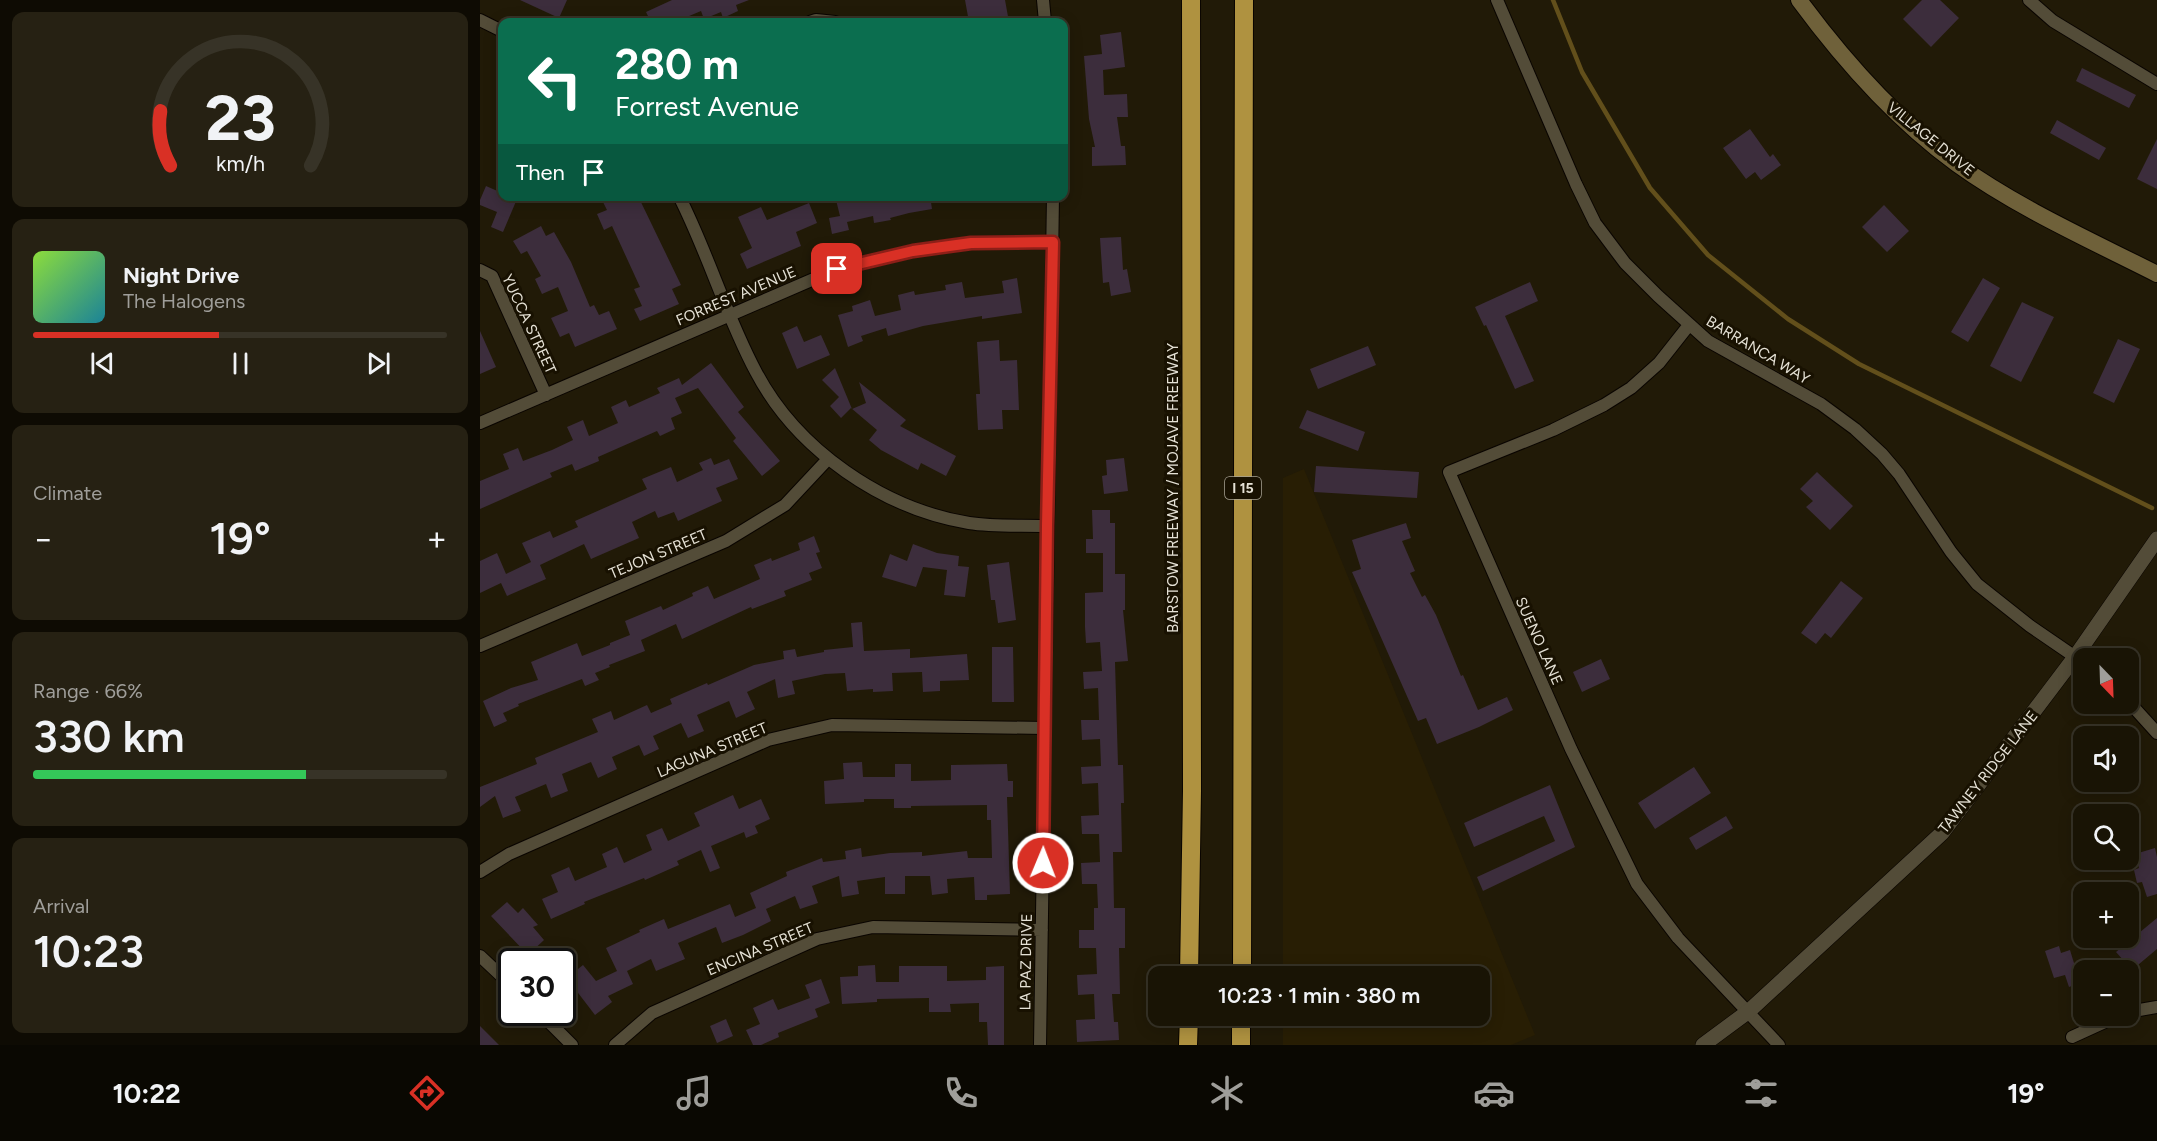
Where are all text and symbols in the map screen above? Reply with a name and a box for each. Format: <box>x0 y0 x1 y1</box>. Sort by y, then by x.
text: 280 m <box>615 39 739 90</box>
icon: left <box>516 42 594 120</box>
text: 23 <box>205 81 275 156</box>
text: Forrest Avenue <box>615 90 799 123</box>
street label: VILLAGE DRIVE <box>1884 98 1978 180</box>
text: km/h <box>216 152 264 177</box>
icon: arrive <box>577 156 610 189</box>
text: Then <box>516 159 565 186</box>
pin <box>811 243 862 294</box>
icon: arrive <box>820 252 853 285</box>
text: Night Drive <box>123 262 239 289</box>
street label: FORREST AVENUE <box>673 263 799 329</box>
street label: YUCCA STREET <box>498 271 560 377</box>
text: The Halogens <box>123 289 245 313</box>
street label: BARRANCA WAY <box>1703 312 1813 388</box>
street label: BARSTOW FREEWAY / MOJAVE FREEWAY <box>1164 343 1182 633</box>
icon: previous <box>86 347 119 380</box>
icon: pause <box>224 347 257 380</box>
icon: next <box>362 347 395 380</box>
road number: I 15 <box>1225 477 1261 499</box>
text: Climate <box>33 481 102 505</box>
text: 19° <box>209 511 271 565</box>
text: − <box>33 519 54 558</box>
text: + <box>426 519 447 558</box>
street label: TEJON STREET <box>606 525 710 583</box>
street label: SUENO LANE <box>1512 594 1566 688</box>
north arrow <box>2073 648 2139 714</box>
map controls <box>2073 648 2139 1026</box>
text: Range · 66% <box>33 679 143 703</box>
street label: TAWNEY RIDGE LANE <box>1934 707 2042 837</box>
text: 330 km <box>33 709 185 763</box>
street label: LAGUNA STREET <box>654 718 770 781</box>
button: sound <box>2073 726 2139 792</box>
button: search <box>2073 804 2139 870</box>
position arrow <box>1011 831 1075 895</box>
button: + <box>2073 882 2139 948</box>
text: Arrival <box>33 894 89 918</box>
street label: LA PAZ DRIVE <box>1016 913 1036 1011</box>
street label: ENCINA STREET <box>704 918 817 980</box>
text: 10:23 <box>33 924 144 978</box>
speed limit sign: 30 <box>498 948 576 1026</box>
button: − <box>2073 960 2139 1026</box>
text: 10:23 · 1 min · 380 m <box>1218 982 1420 1009</box>
icon: directions <box>406 1072 448 1114</box>
icon: music <box>673 1072 715 1114</box>
icon: phone <box>940 1072 982 1114</box>
icon: climate <box>1206 1072 1248 1114</box>
icon: car <box>1473 1072 1515 1114</box>
icon: filters <box>1740 1072 1782 1114</box>
text: 10:22 <box>112 1077 181 1110</box>
text: 19° <box>2007 1077 2044 1110</box>

